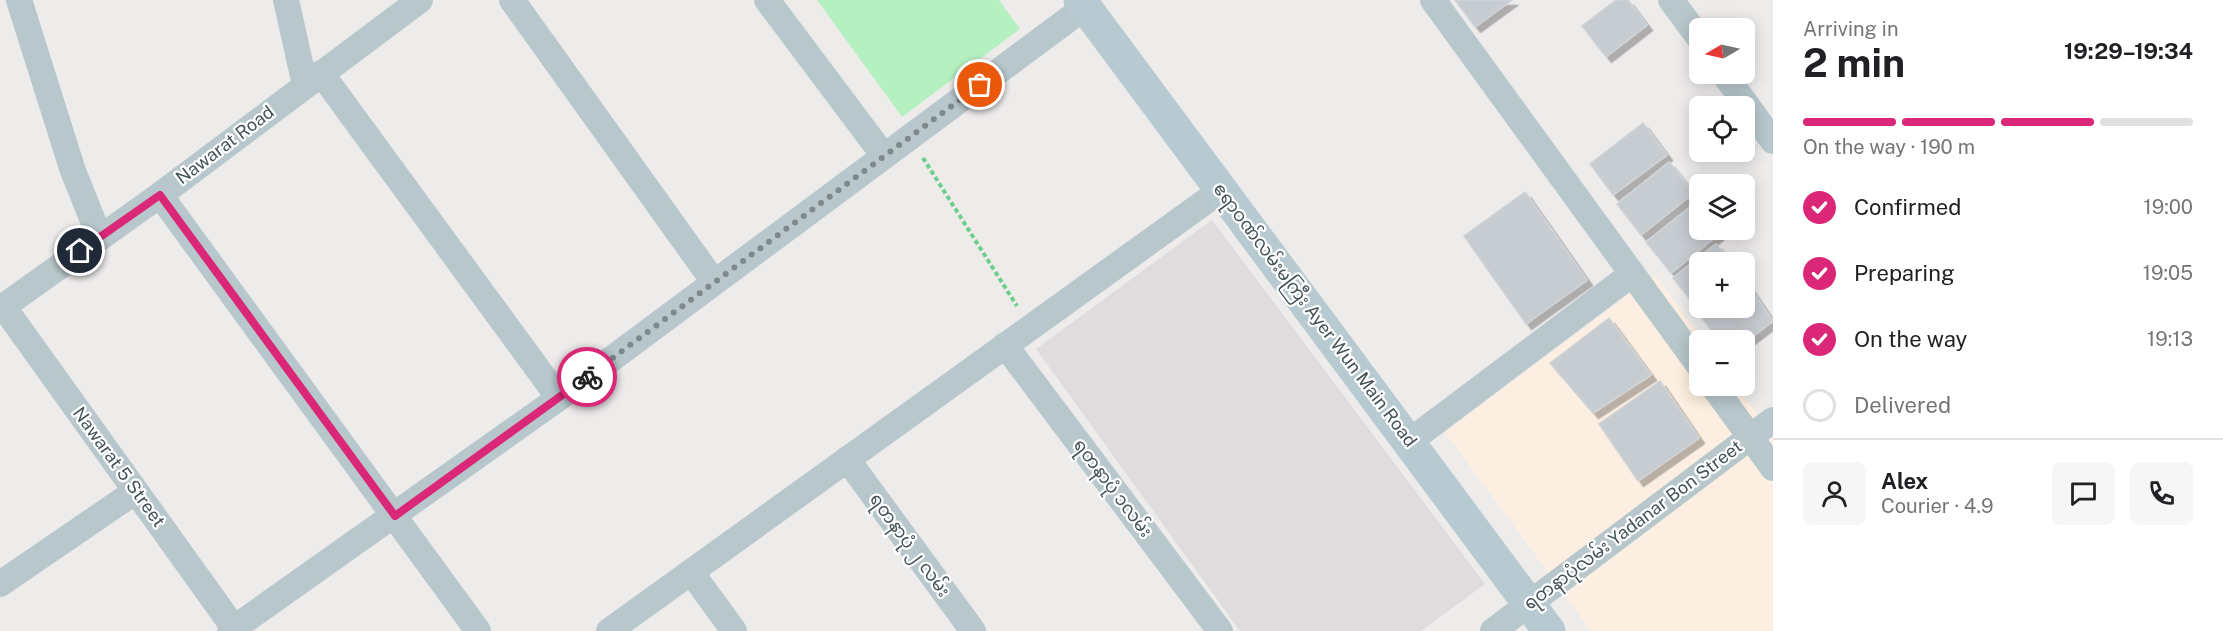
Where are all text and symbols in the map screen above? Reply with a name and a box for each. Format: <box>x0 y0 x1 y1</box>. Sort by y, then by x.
text: Arriving in <box>1803 17 1898 41</box>
north arrow <box>1689 18 1755 84</box>
map controls <box>1689 18 1755 396</box>
text: 19:29–19:34 <box>2064 38 2193 64</box>
text: 2 min <box>1803 40 1905 86</box>
pin <box>954 59 1005 110</box>
icon: bag <box>963 68 996 101</box>
button: locate <box>1689 96 1755 162</box>
street label: Nawarat Road <box>172 101 278 188</box>
text: On the way · 190 m <box>1803 135 1975 159</box>
button: layers <box>1689 174 1755 240</box>
street label: ဧရာဝဏ်လမ်းမကြီး Ayer Wun Main Road <box>1205 177 1424 454</box>
icon: check <box>1803 191 1836 224</box>
text: Confirmed <box>1854 194 1961 220</box>
text: 19:00 <box>2144 195 2193 219</box>
pin <box>54 225 105 276</box>
icon: home <box>63 234 96 267</box>
button: + <box>1689 252 1755 318</box>
icon: check <box>1803 257 1836 290</box>
text: Preparing <box>1854 260 1955 286</box>
text: 19:05 <box>2143 261 2193 285</box>
icon: check <box>1803 323 1836 356</box>
text: On the way <box>1854 326 1967 352</box>
text: 19:13 <box>2147 327 2193 351</box>
button: − <box>1689 330 1755 396</box>
courier <box>557 347 617 407</box>
icon: bike <box>571 361 604 394</box>
text: Delivered <box>1854 392 1951 418</box>
street label: Nawarat 5 Street <box>69 403 170 531</box>
street label: ရတနာပုံ ၁လမ်း <box>1066 433 1159 544</box>
street label: ရတနာပုံလမ်း Yadanar Bon Street <box>1518 434 1749 618</box>
button: person <box>1803 462 1866 525</box>
button: chat <box>2052 462 2115 525</box>
button: phone <box>2130 462 2193 525</box>
text: Alex <box>1881 468 1928 494</box>
street label: ရတနာပုံ ၂ လမ်း <box>862 488 957 604</box>
text: Courier · 4.9 <box>1881 494 1993 518</box>

